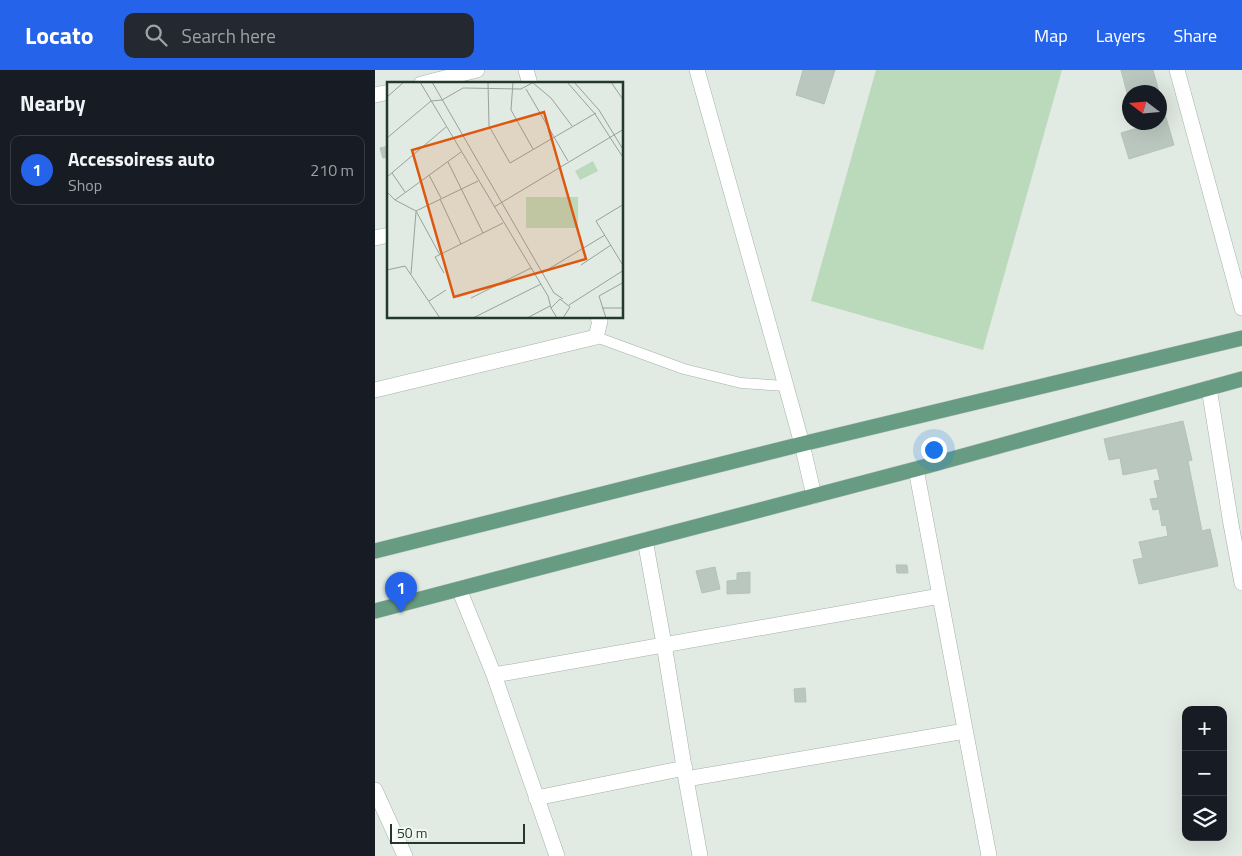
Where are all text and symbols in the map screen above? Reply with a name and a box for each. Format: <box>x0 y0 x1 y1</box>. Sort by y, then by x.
search box <box>124 13 474 58</box>
text: Locato <box>25 17 94 53</box>
icon: search <box>142 21 170 49</box>
text: Search here <box>182 21 276 50</box>
text: Map <box>1034 22 1068 49</box>
text: Layers <box>1096 22 1145 49</box>
text: Share <box>1173 22 1217 49</box>
inset map <box>387 82 624 319</box>
north arrow <box>1122 85 1167 130</box>
text: Nearby <box>20 87 85 119</box>
text: Accessoiress auto <box>68 144 215 173</box>
text: 1 <box>33 158 41 182</box>
text: 210 m <box>310 158 354 182</box>
text: Shop <box>68 173 102 197</box>
your location <box>921 437 947 463</box>
pin: 1 <box>385 572 417 613</box>
map controls <box>1182 706 1227 841</box>
button: + <box>1182 706 1227 751</box>
button: − <box>1182 751 1227 796</box>
button: layers <box>1182 796 1227 841</box>
scale bar <box>390 821 525 844</box>
text: 50 m <box>397 822 427 843</box>

